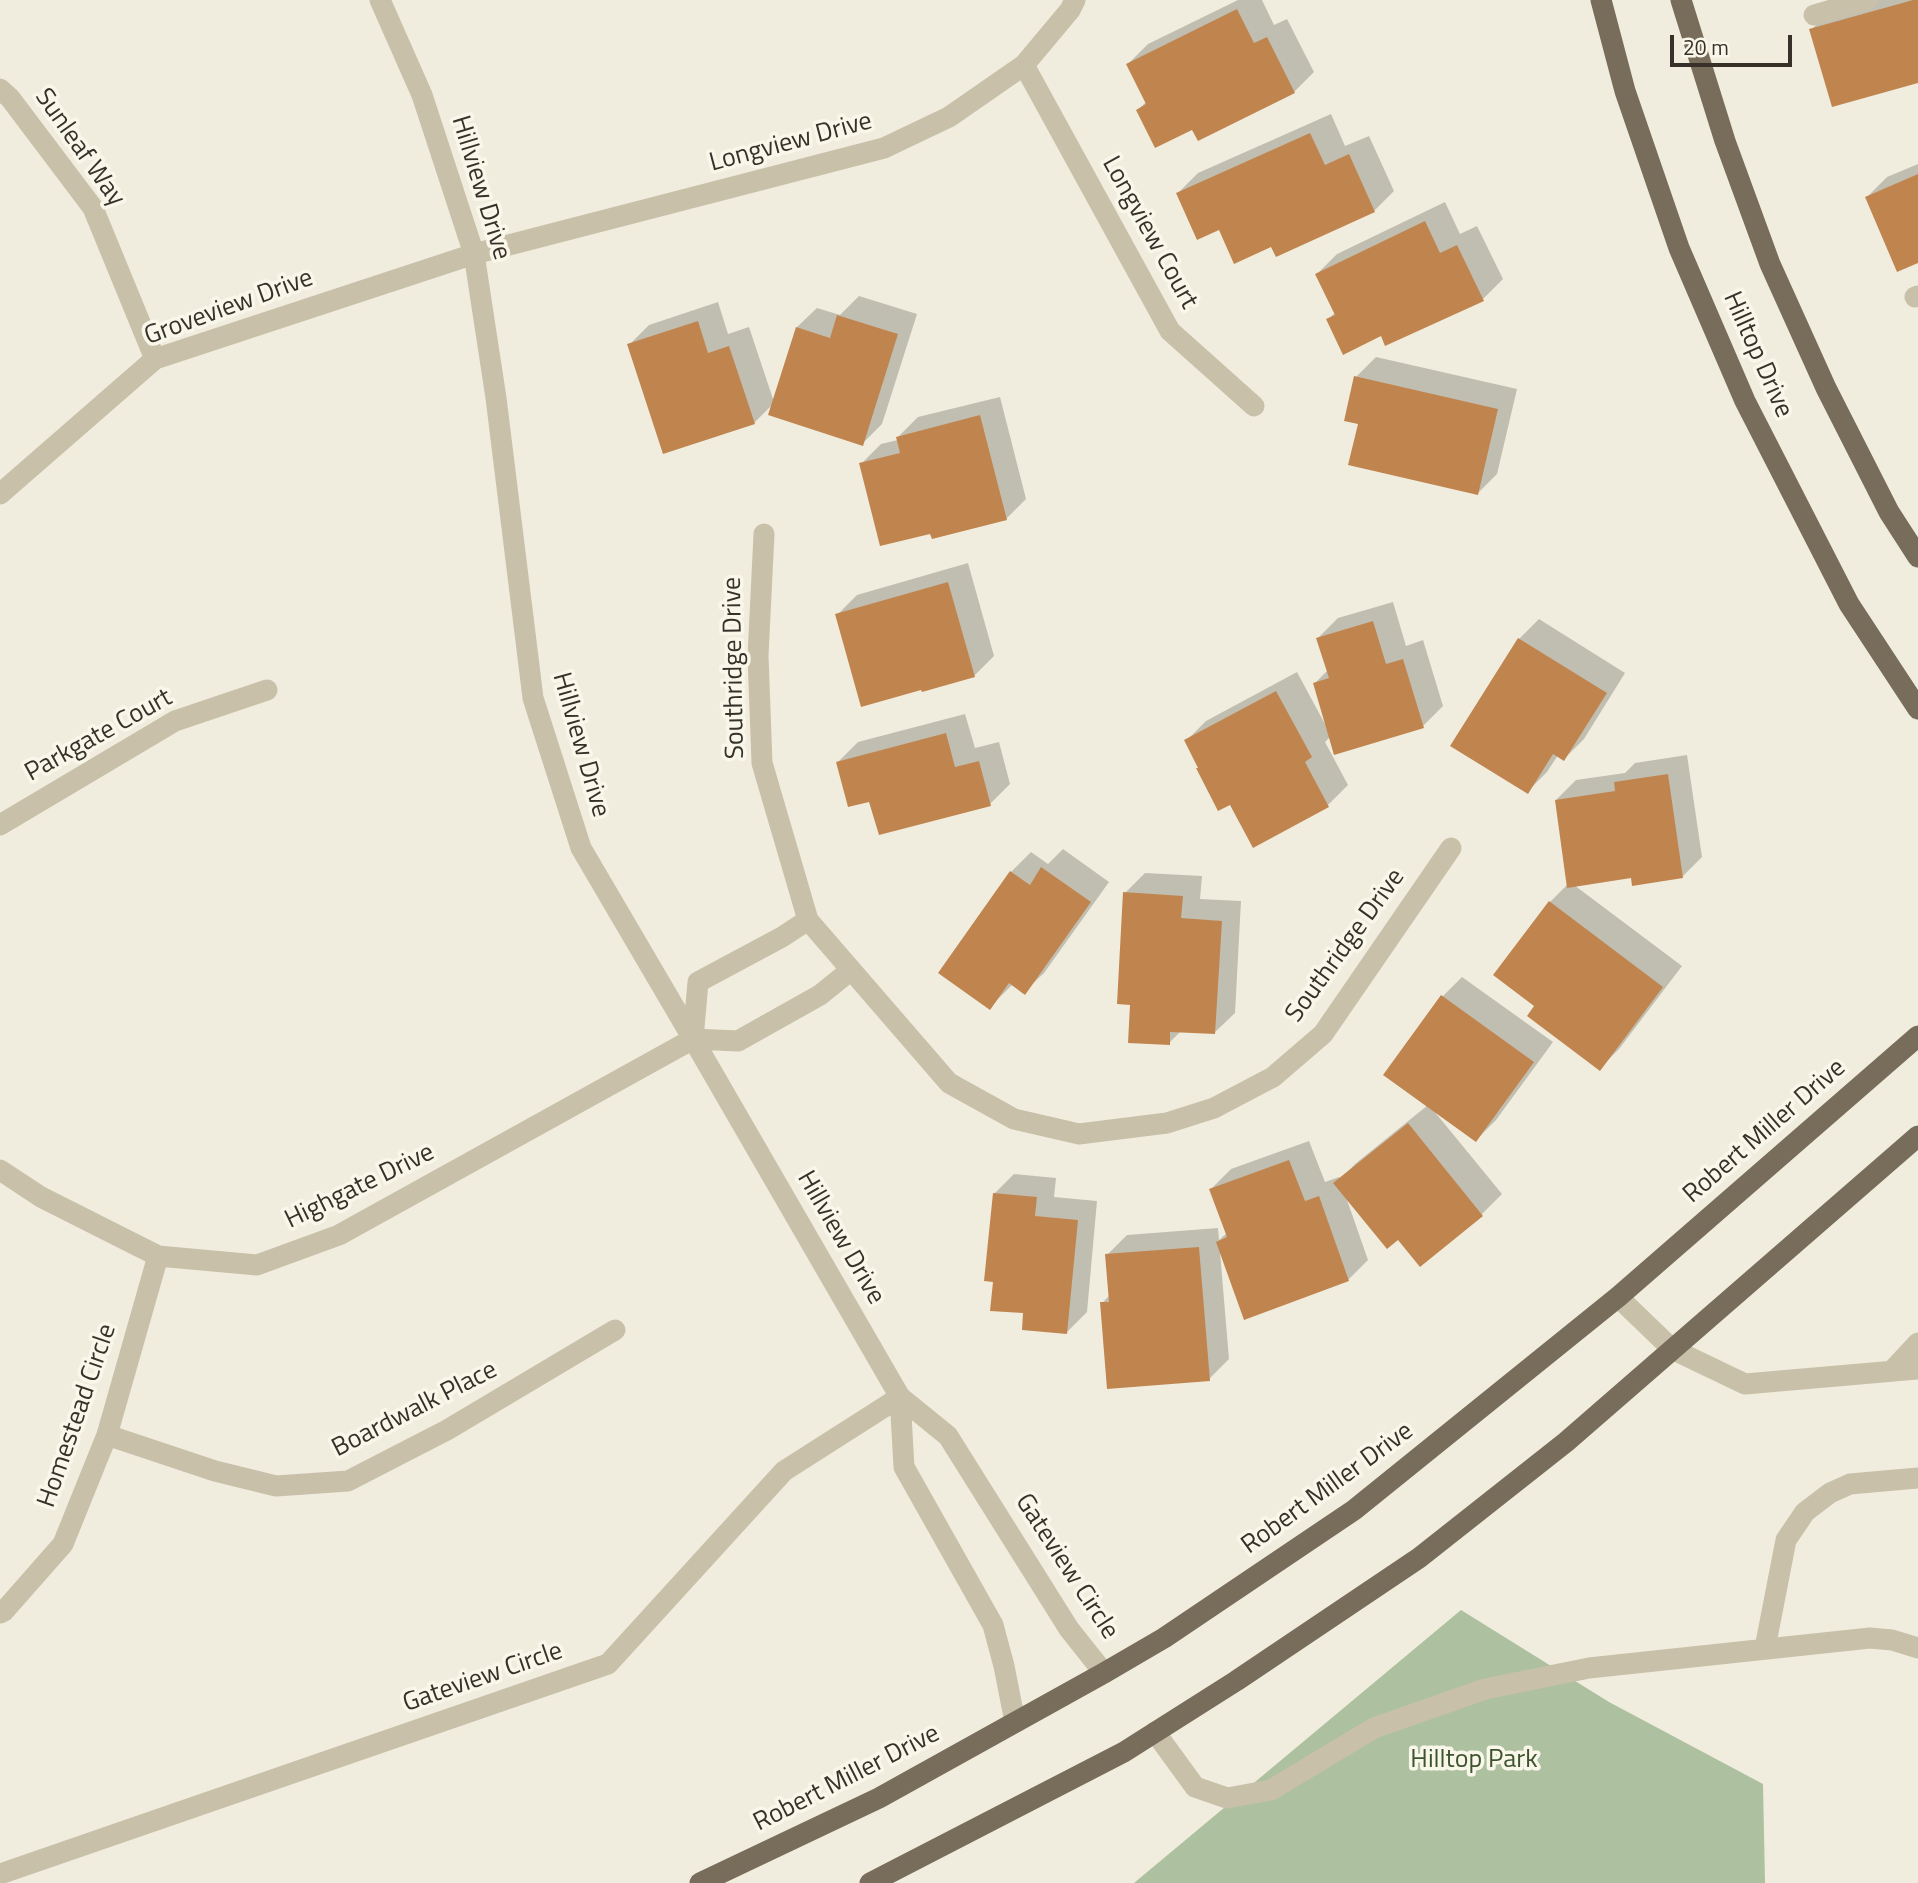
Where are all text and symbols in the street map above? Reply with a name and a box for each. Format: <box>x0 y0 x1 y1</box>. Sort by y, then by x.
scale bar <box>1673 21 1796 65</box>
text: 20 m <box>1683 31 1729 63</box>
street label: Sunleaf Way <box>27 83 131 213</box>
street label: Longview Drive <box>706 106 876 180</box>
street label: Hillview Drive <box>443 112 517 264</box>
street label: Longview Court <box>1094 151 1204 315</box>
street label: Groveview Drive <box>140 263 318 353</box>
street label: Hilltop Drive <box>1715 287 1799 423</box>
street label: Southridge Drive <box>718 577 752 759</box>
street label: Hillview Drive <box>544 669 616 821</box>
street label: Parkgate Court <box>20 683 178 789</box>
street label: Southridge Drive <box>1280 863 1412 1029</box>
street label: Robert Miller Drive <box>1678 1053 1852 1211</box>
street label: Highgate Drive <box>280 1138 440 1236</box>
street label: Hillview Drive <box>789 1166 891 1310</box>
street label: Homestead Circle <box>32 1320 124 1512</box>
street label: Boardwalk Place <box>327 1355 503 1465</box>
street label: Robert Miller Drive <box>1236 1416 1420 1562</box>
street label: Gateview Circle <box>1007 1489 1125 1645</box>
street label: Gateview Circle <box>399 1636 567 1720</box>
street label: Robert Miller Drive <box>749 1719 945 1839</box>
park label: Hilltop Park <box>1410 1745 1538 1777</box>

